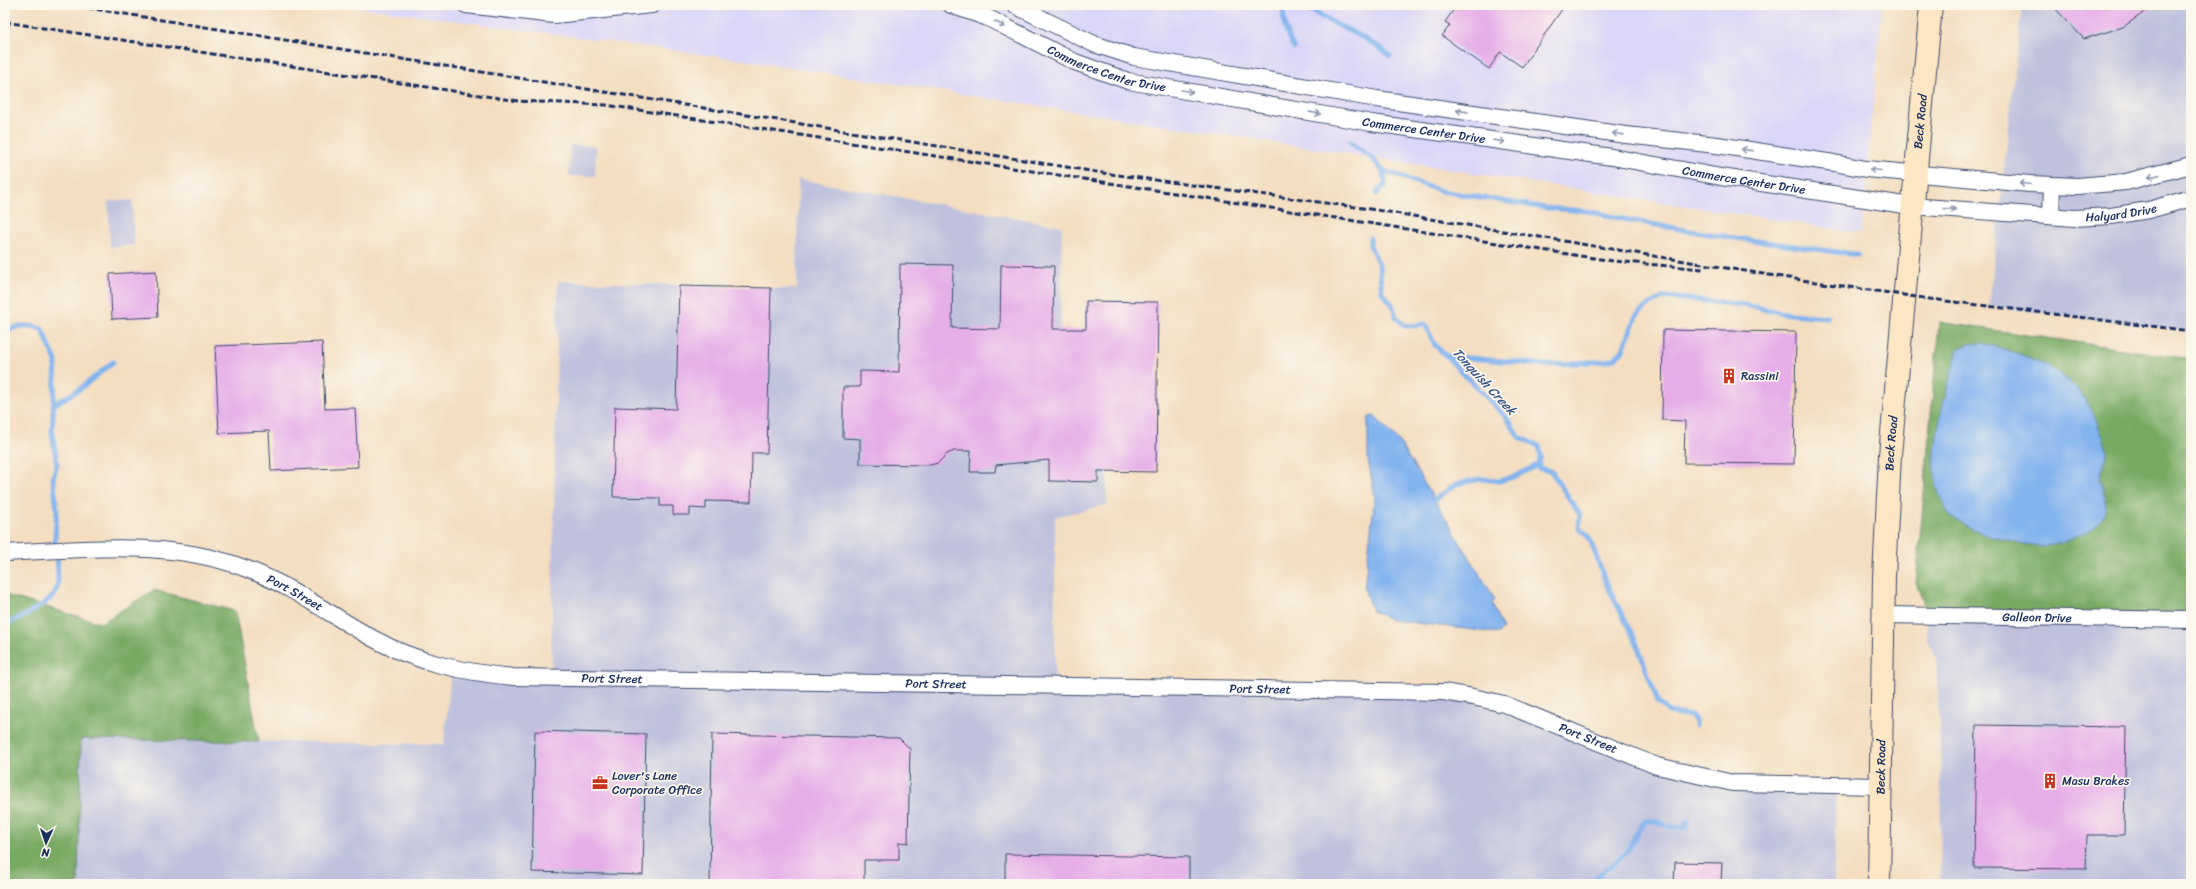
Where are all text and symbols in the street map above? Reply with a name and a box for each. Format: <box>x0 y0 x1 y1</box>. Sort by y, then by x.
one-way arrow <box>994 21 1006 28</box>
street label: Commerce Center Drive <box>1043 39 1168 98</box>
one-way arrow <box>1180 87 1193 95</box>
street label: Beck Road <box>1907 93 1934 150</box>
one-way arrow <box>1456 107 1469 115</box>
one-way arrow <box>1308 109 1321 117</box>
street label: Commerce Center Drive <box>1360 110 1487 150</box>
one-way arrow <box>1612 130 1625 138</box>
one-way arrow <box>1492 137 1505 145</box>
one-way arrow <box>1741 146 1754 154</box>
street label: Commerce Center Drive <box>1681 159 1807 201</box>
one-way arrow <box>1869 166 1882 174</box>
one-way arrow <box>2147 173 2160 180</box>
one-way arrow <box>2018 180 2031 187</box>
street label: Halyard Drive <box>2085 197 2160 228</box>
one-way arrow <box>1943 205 1956 212</box>
water label: Tonquish Creek <box>1447 342 1523 421</box>
place label: Rassini <box>1741 365 1779 387</box>
building icon: Rassini <box>1720 367 1738 385</box>
street label: Beck Road <box>1878 414 1905 471</box>
street label: Port Street <box>263 568 327 617</box>
street label: Galleon Drive <box>2002 606 2072 629</box>
street label: Port Street <box>581 667 643 690</box>
street label: Port Street <box>905 672 967 695</box>
street label: Port Street <box>1229 678 1291 701</box>
street label: Port Street <box>1556 716 1621 760</box>
street label: Beck Road <box>1869 739 1892 795</box>
place label: Lover's Lane Corporate Office <box>612 765 702 801</box>
place label: Masu Brakes <box>2062 770 2130 792</box>
building icon: Masu Brakes <box>2041 772 2059 790</box>
office icon: Lover's Lane Corporate Office <box>591 774 609 792</box>
north arrow <box>26 823 66 863</box>
text: N <box>41 843 51 862</box>

